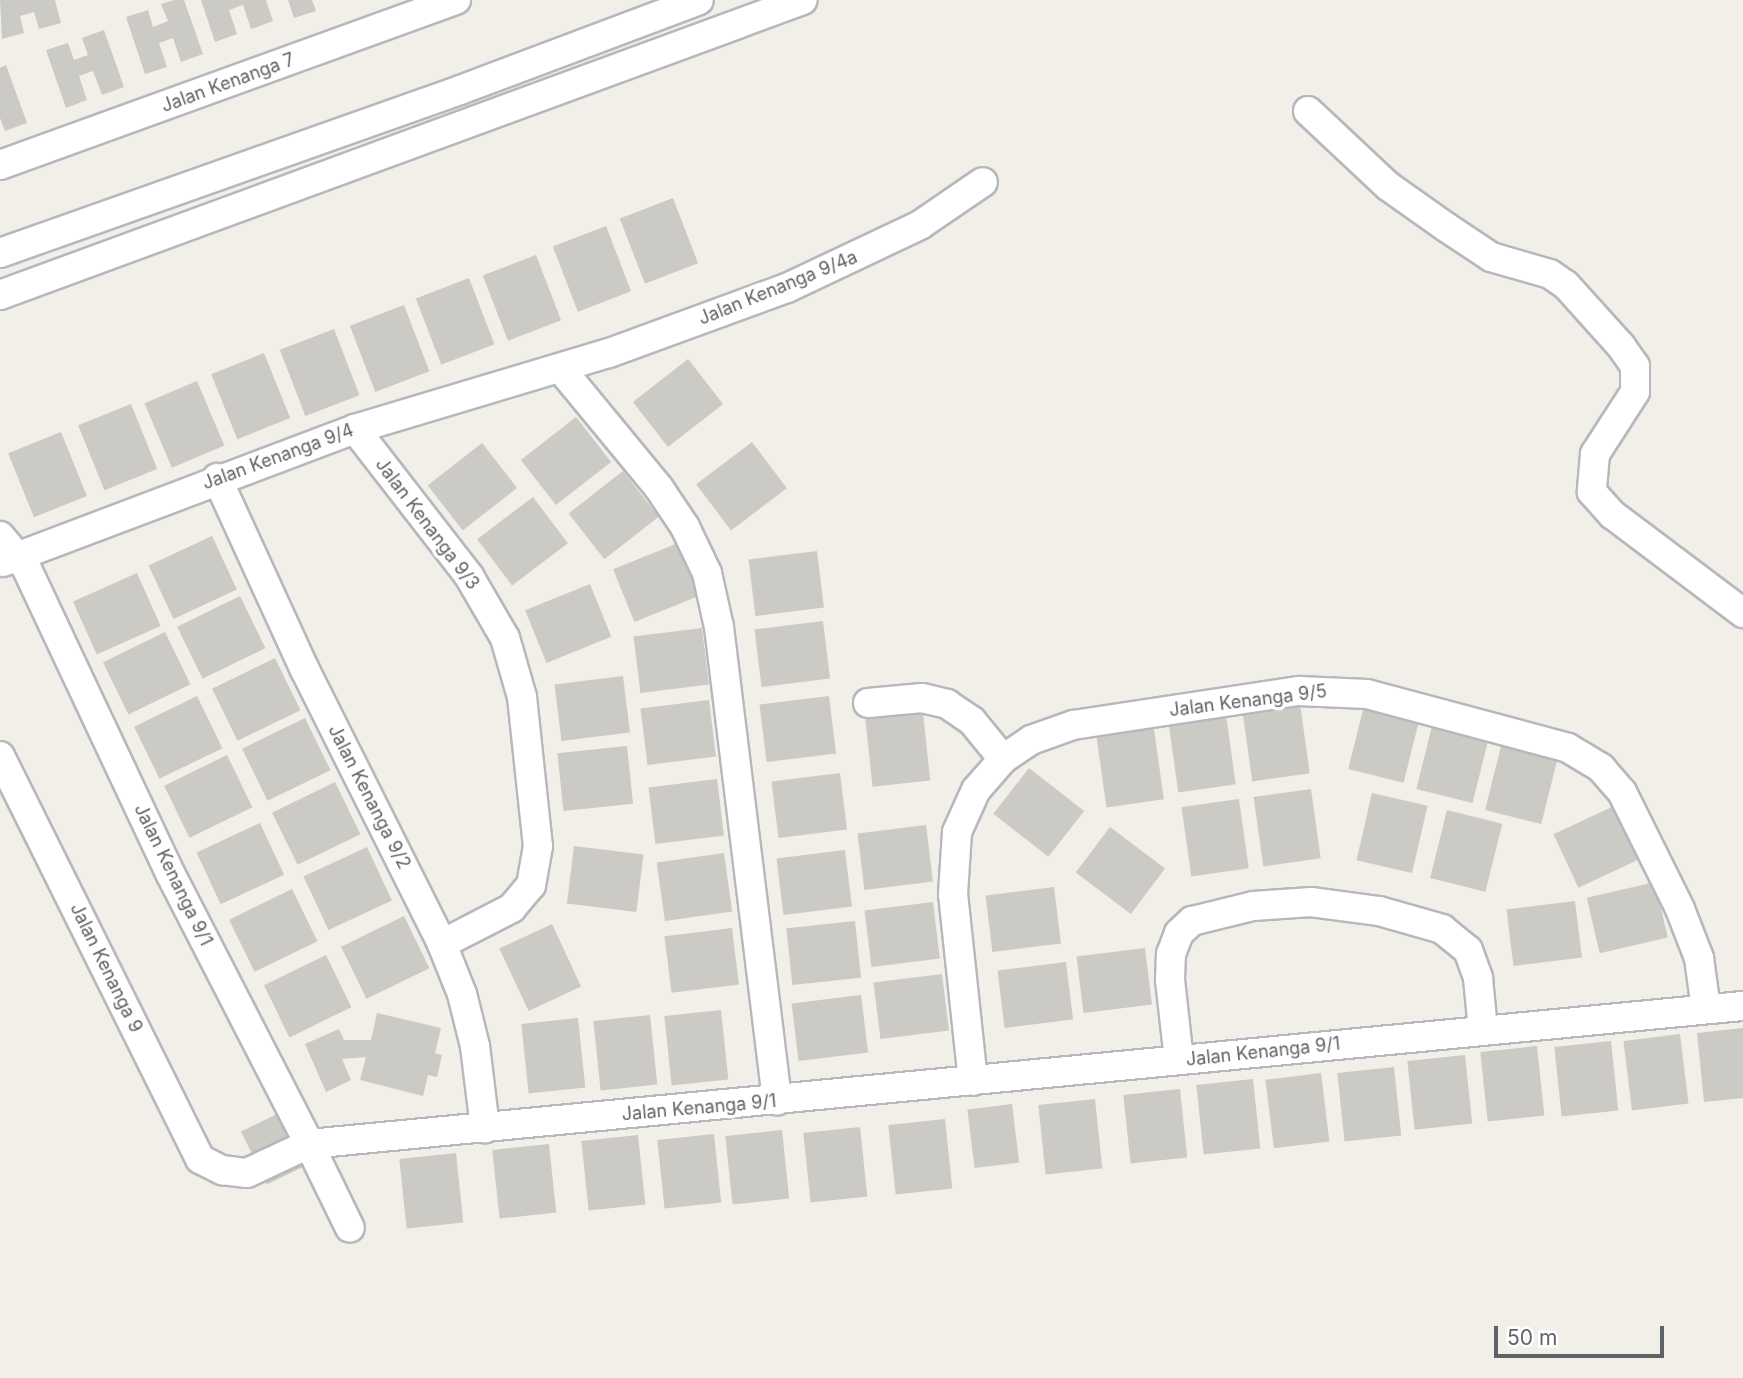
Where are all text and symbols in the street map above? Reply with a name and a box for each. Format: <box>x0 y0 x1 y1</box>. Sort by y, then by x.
street label: Jalan Kenanga 7 <box>158 49 298 117</box>
street label: Jalan Kenanga 9/4a <box>695 246 861 330</box>
street label: Jalan Kenanga 9/4 <box>199 420 357 494</box>
street label: Jalan Kenanga 9/3 <box>371 454 483 594</box>
street label: Jalan Kenanga 9/5 <box>1168 681 1328 721</box>
street label: Jalan Kenanga 9/2 <box>323 721 415 873</box>
street label: Jalan Kenanga 9/1 <box>129 801 217 949</box>
street label: Jalan Kenanga 9 <box>65 900 147 1036</box>
street label: Jalan Kenanga 9/1 <box>1185 1033 1341 1071</box>
street label: Jalan Kenanga 9/1 <box>621 1090 777 1126</box>
scale bar <box>1498 1312 1668 1356</box>
text: 50 m <box>1507 1325 1557 1350</box>

